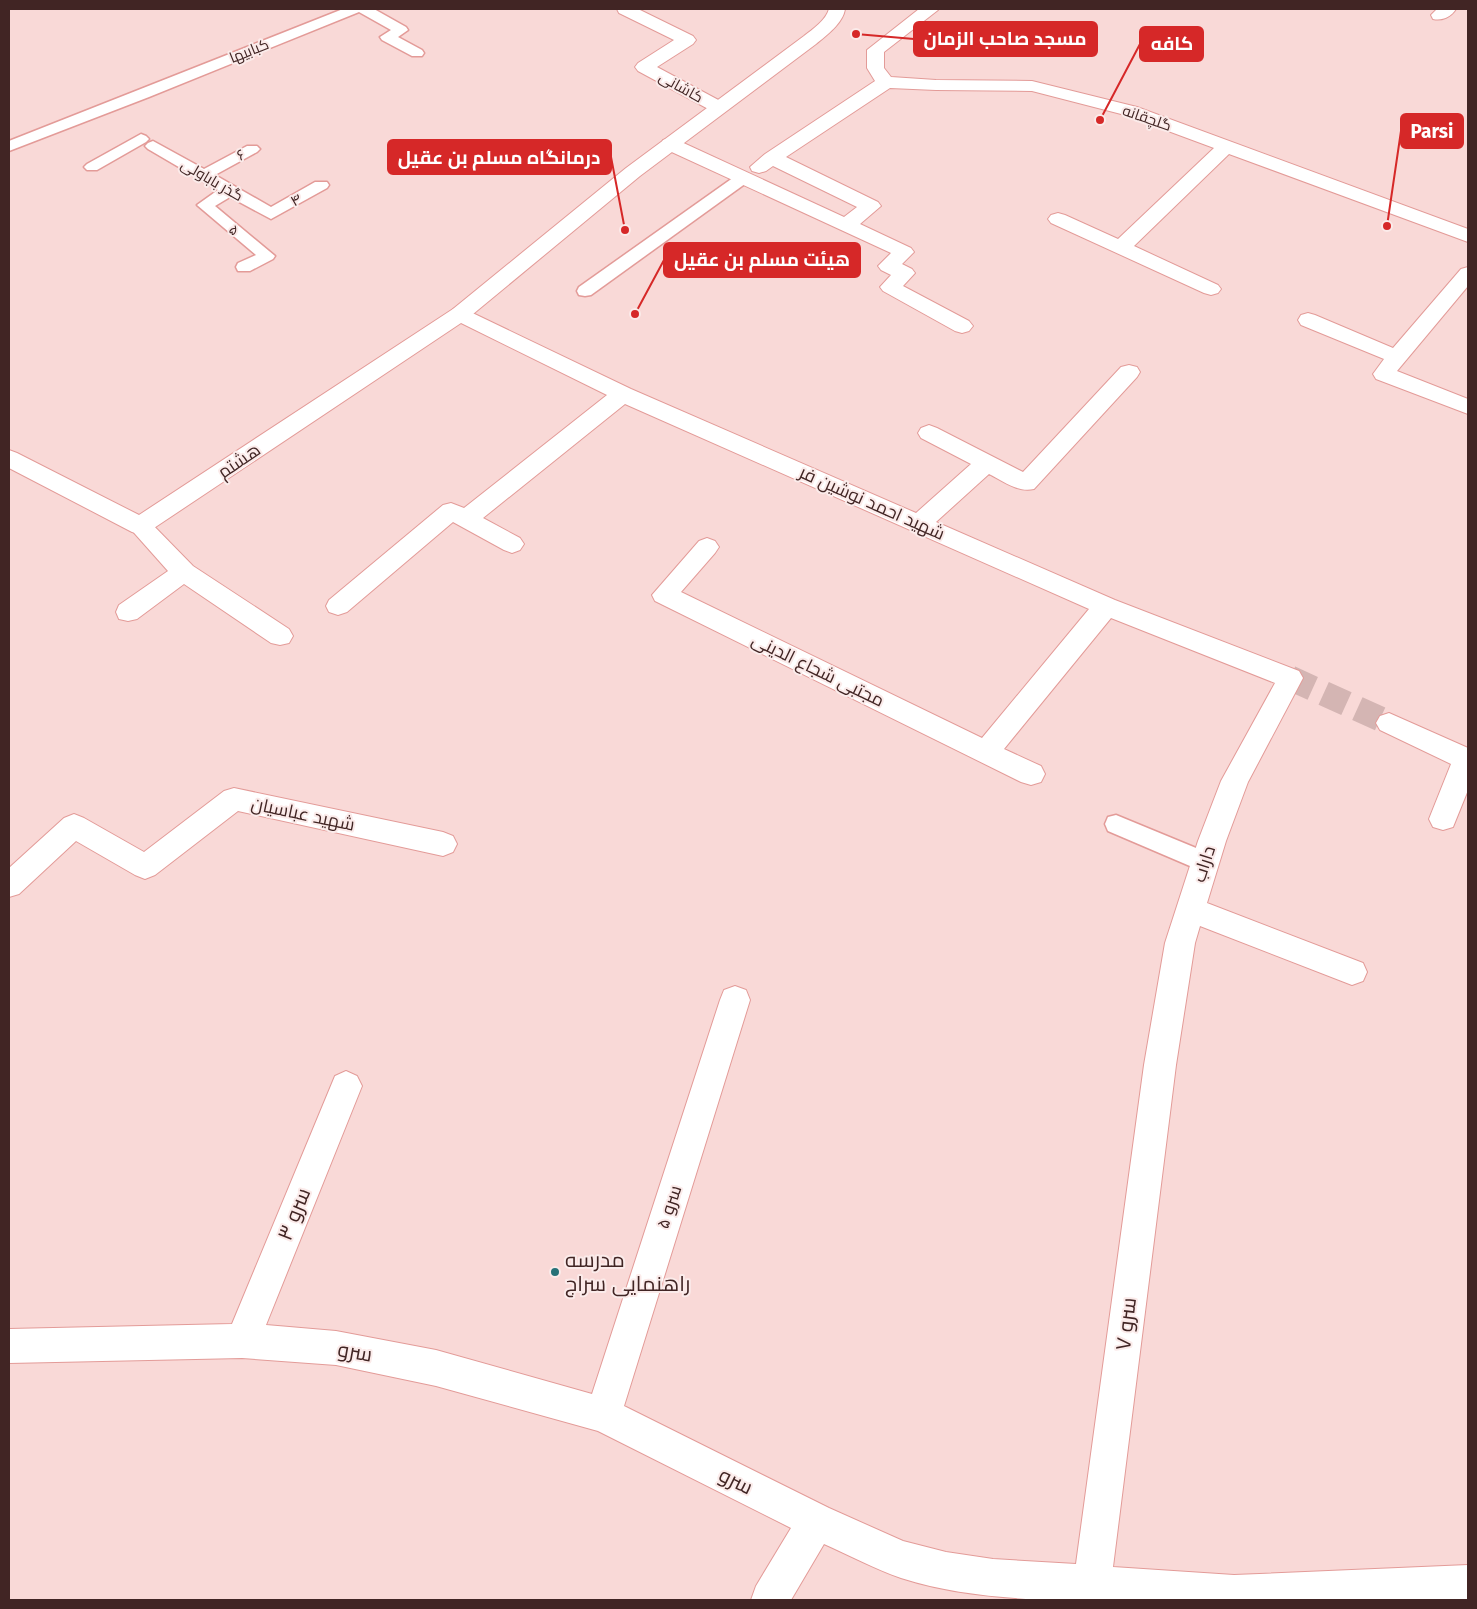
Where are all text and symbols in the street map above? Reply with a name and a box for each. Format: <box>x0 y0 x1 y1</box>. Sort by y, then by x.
callout: مسجد صاحب الزمان <box>914 22 1097 56</box>
text: مسجد صاحب الزمان <box>923 27 1087 50</box>
callout: کافه <box>1140 27 1203 61</box>
text: کافه <box>1151 32 1193 55</box>
street label: کبابیها <box>227 35 272 68</box>
street label: کاشانی <box>655 68 706 107</box>
street label: گلچقانه <box>1120 101 1174 136</box>
callout: Parsi <box>1401 114 1463 148</box>
text: Parsi <box>1411 120 1453 143</box>
callout: درمانگاه مسلم بن عقیل <box>388 140 611 174</box>
street label: ۶ <box>234 145 248 165</box>
text: درمانگاه مسلم بن عقیل <box>398 146 600 171</box>
street label: گذر باباولی <box>177 155 246 206</box>
street label: ۴ <box>287 190 305 210</box>
street label: ۵ <box>225 220 243 240</box>
callout: هیئت مسلم بن عقیل <box>664 243 860 277</box>
text: هیئت مسلم بن عقیل <box>674 248 850 273</box>
street label: هشتم <box>213 439 265 484</box>
street label: شهید احمد نوشین فر <box>795 461 948 545</box>
street label: مجتبی شجاع الدینی <box>748 628 888 713</box>
street label: شهید عباسیان <box>249 792 357 836</box>
street label: داراب <box>1188 843 1220 885</box>
street label: سرو ۵ <box>652 1182 686 1232</box>
street label: سرو ۳ <box>272 1184 316 1244</box>
place label: مدرسه راهنمایی سراج <box>565 1247 690 1298</box>
marker: مدرسه راهنمایی سراج <box>549 1266 561 1278</box>
street label: سرو ۷ <box>1110 1296 1142 1352</box>
street label: سرو <box>336 1336 374 1368</box>
street label: سرو <box>715 1462 757 1500</box>

